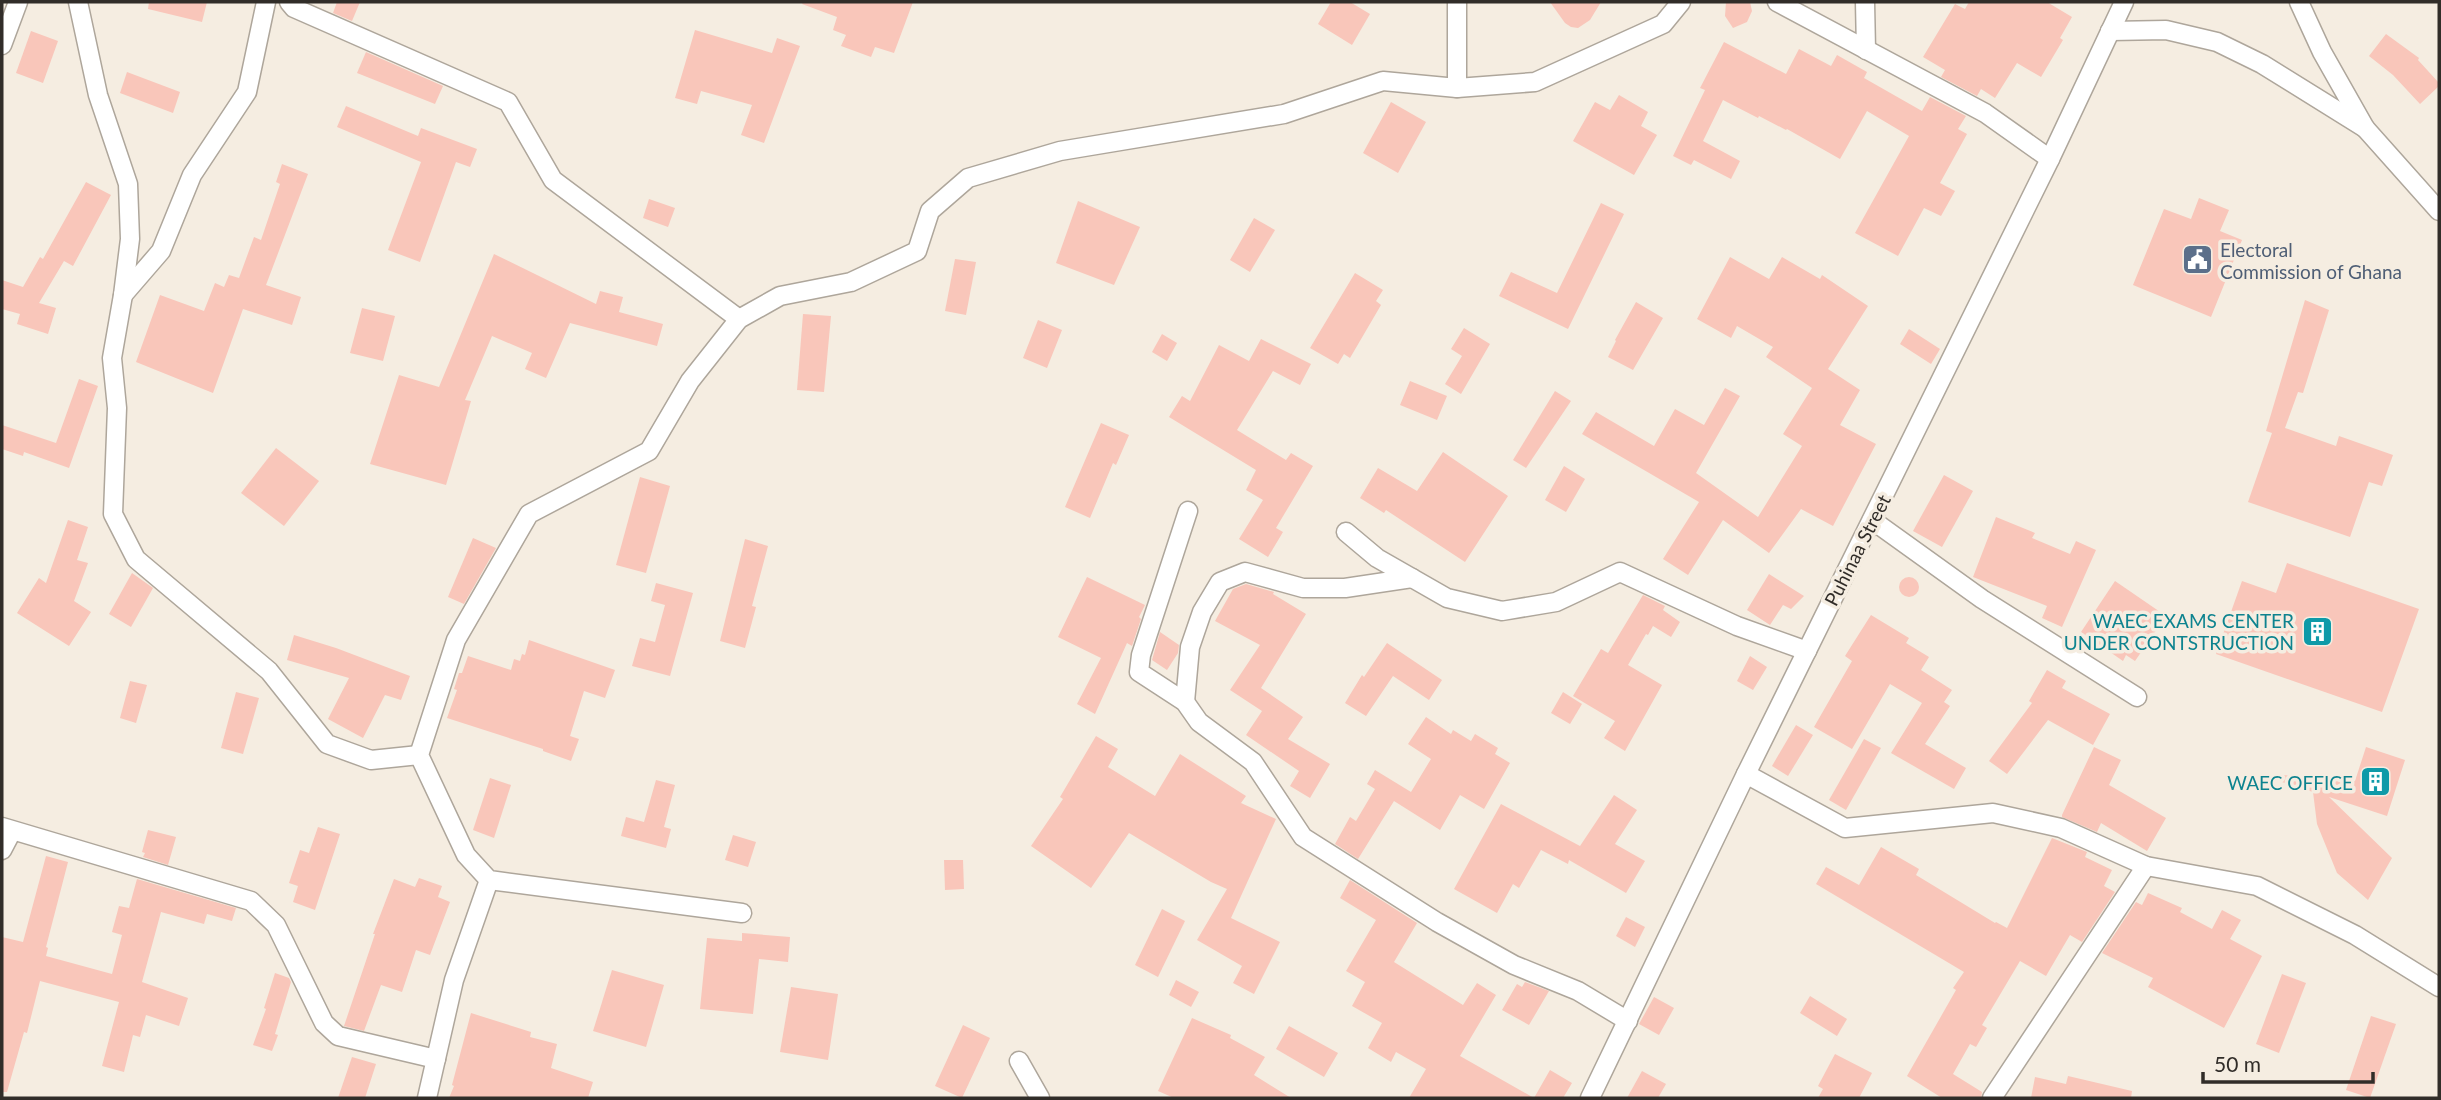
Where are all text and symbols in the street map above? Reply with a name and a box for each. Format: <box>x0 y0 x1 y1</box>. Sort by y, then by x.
place label: Electoral Commission of Ghana <box>2220 238 2402 283</box>
public building icon: Electoral Commission of Ghana <box>2180 243 2214 277</box>
street label: Puhinaa Street <box>1819 491 1895 609</box>
place label: WAEC EXAMS CENTER UNDER CONTSTRUCTION <box>2064 609 2294 654</box>
building icon: WAEC EXAMS CENTER UNDER CONTSTRUCTION <box>2300 614 2334 648</box>
building icon: WAEC OFFICE <box>2359 765 2393 799</box>
place label: WAEC OFFICE <box>2227 771 2353 794</box>
scale bar <box>2203 1040 2373 1084</box>
text: 50 m <box>2214 1051 2261 1076</box>

